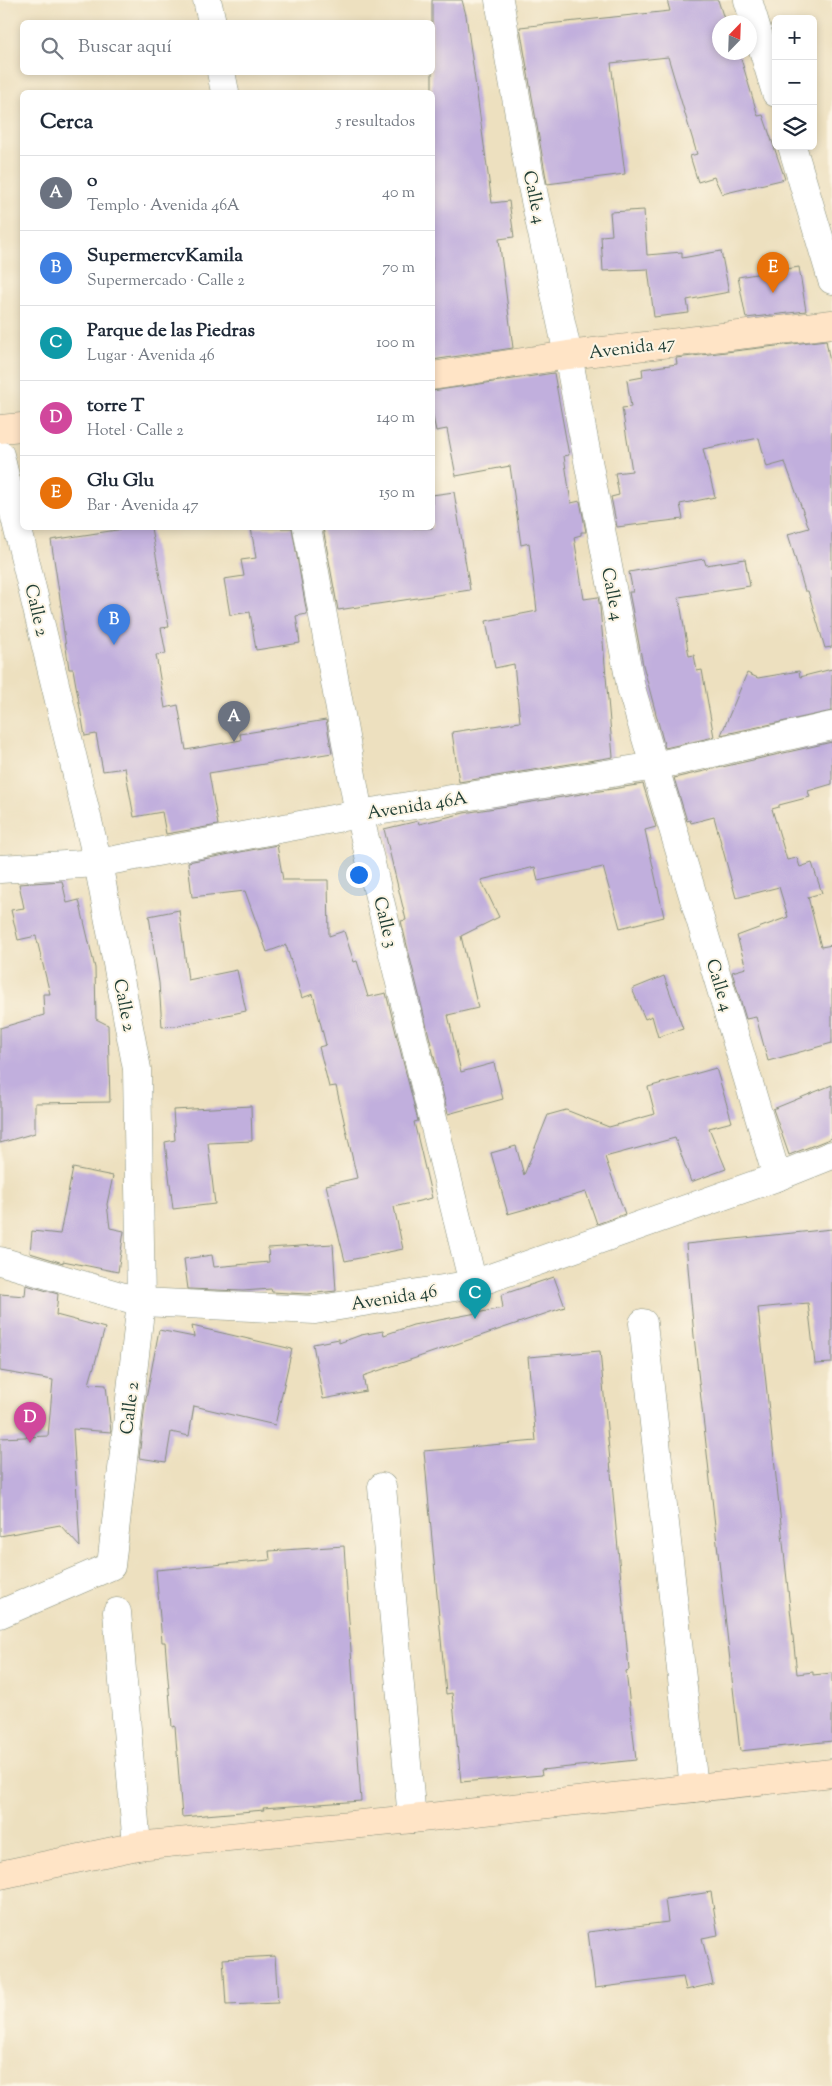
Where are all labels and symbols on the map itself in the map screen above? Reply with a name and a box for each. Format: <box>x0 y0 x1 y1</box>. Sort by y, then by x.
north arrow <box>712 15 757 60</box>
street label: Calle 4 <box>515 168 551 226</box>
pin: E <box>757 252 789 293</box>
street label: Avenida 47 <box>587 331 677 367</box>
street label: Calle 4 <box>593 566 629 623</box>
street label: Calle 2 <box>16 582 54 640</box>
pin: B <box>98 604 130 645</box>
pin: A <box>218 701 250 742</box>
street label: Avenida 46A <box>365 786 470 828</box>
your location <box>346 862 372 888</box>
street label: Calle 3 <box>365 894 403 951</box>
street label: Calle 4 <box>698 956 738 1015</box>
street label: Calle 2 <box>105 977 141 1034</box>
pin: C <box>459 1278 491 1319</box>
street label: Avenida 46 <box>349 1279 439 1319</box>
street label: Calle 2 <box>115 1380 147 1436</box>
pin: D <box>14 1402 46 1443</box>

